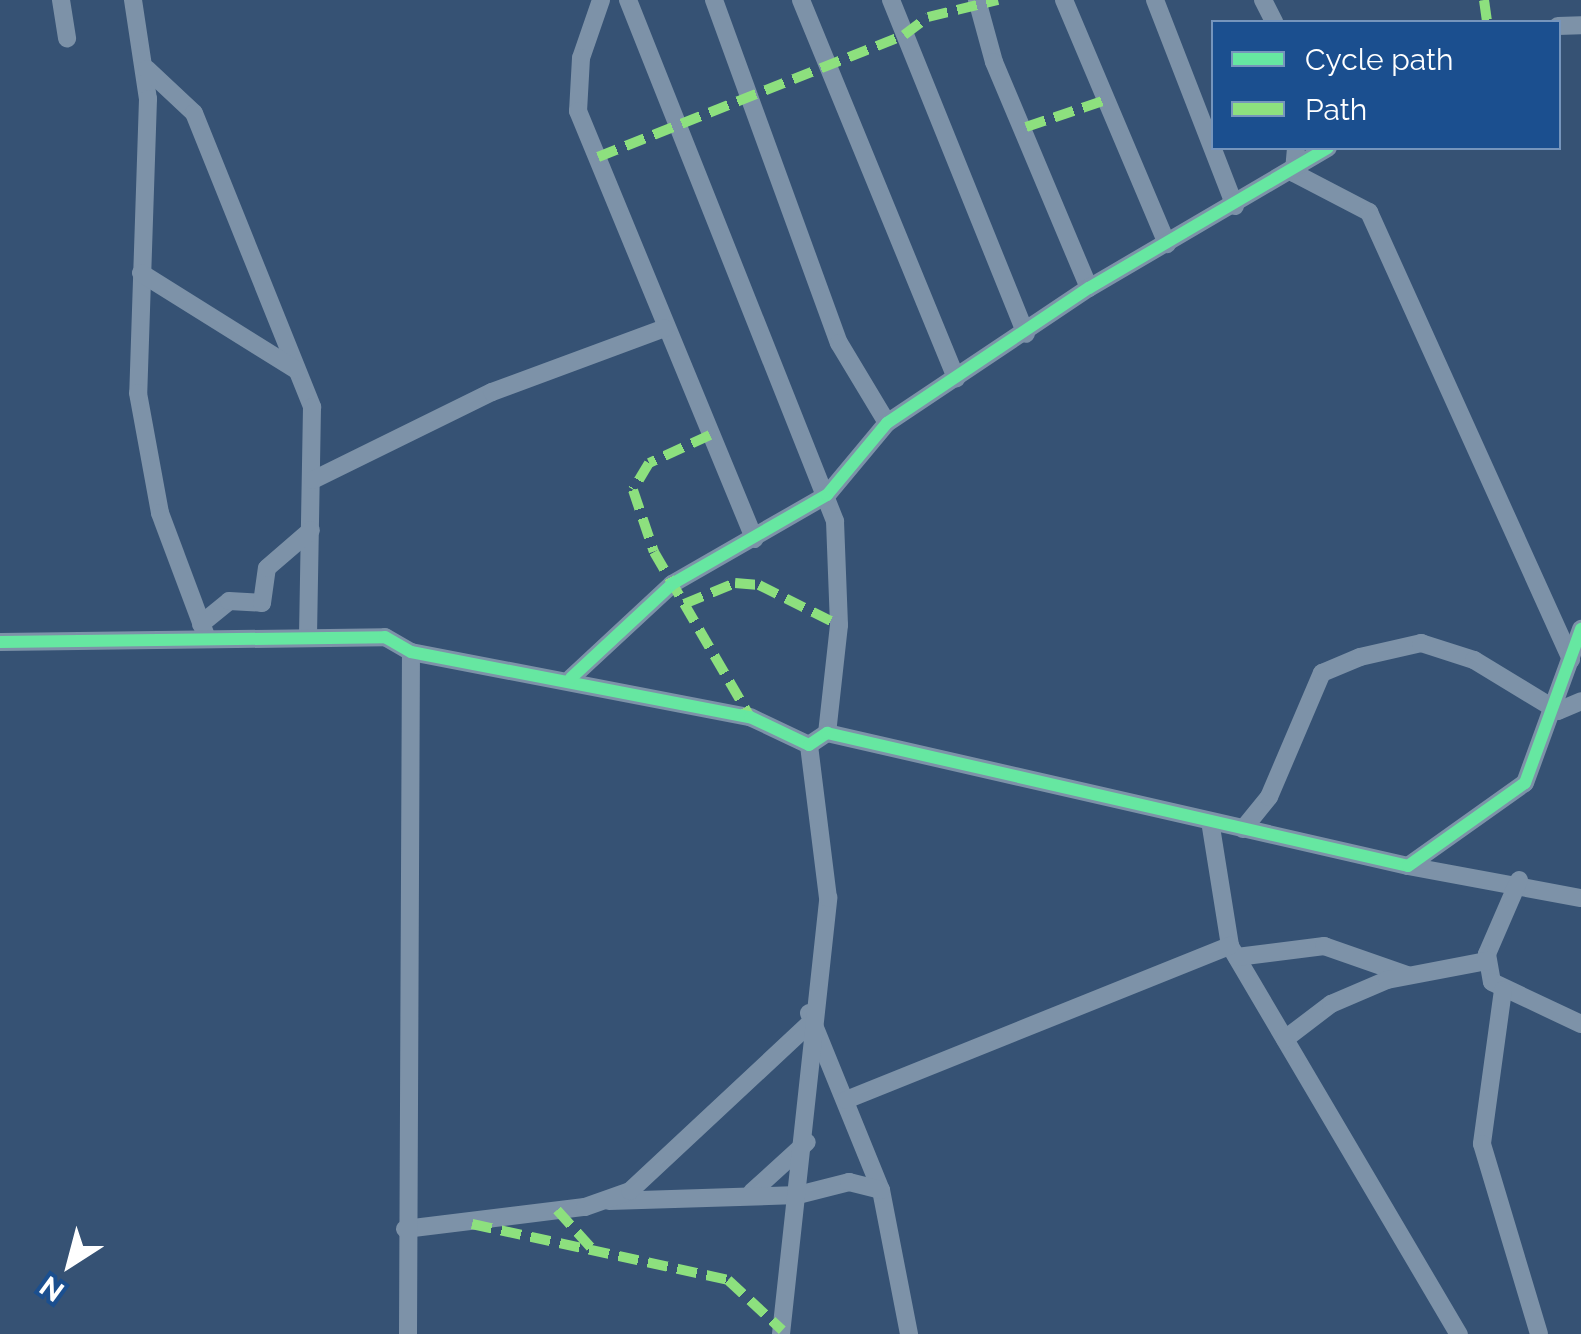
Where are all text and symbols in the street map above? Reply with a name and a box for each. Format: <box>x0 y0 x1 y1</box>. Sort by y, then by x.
legend <box>1211 20 1561 150</box>
text: Cycle path <box>1305 42 1453 77</box>
text: Path <box>1305 92 1367 127</box>
north arrow <box>20 1214 120 1314</box>
text: N <box>34 1269 70 1308</box>

